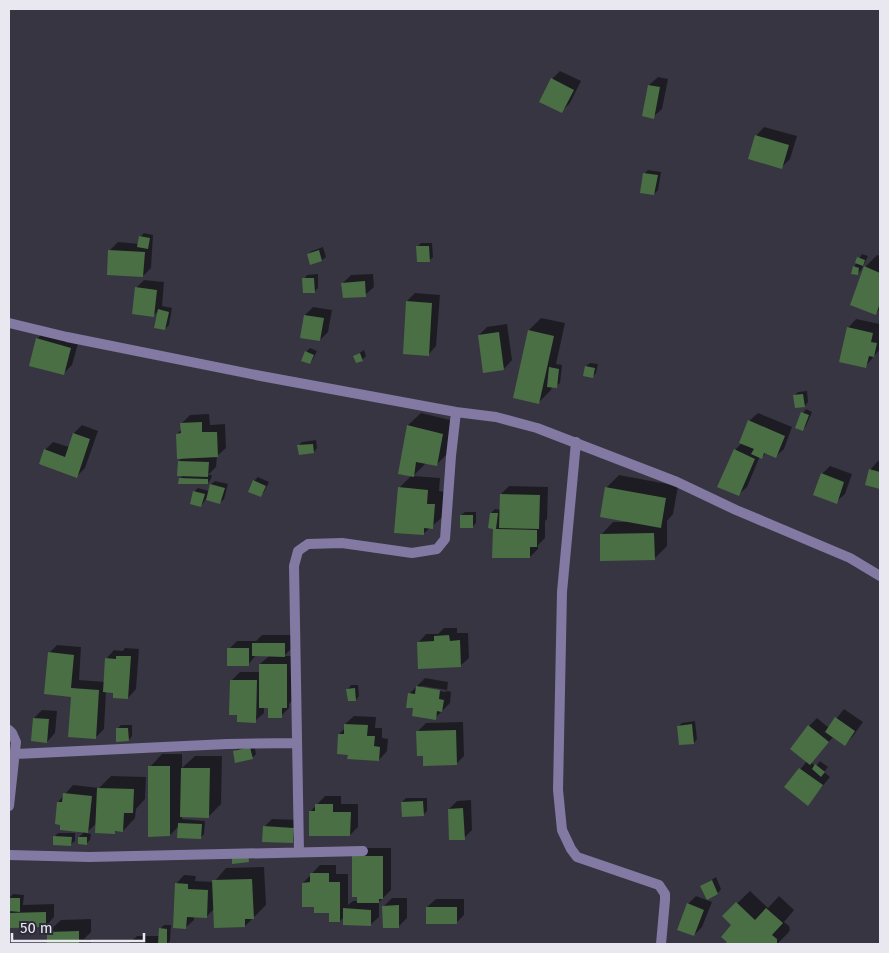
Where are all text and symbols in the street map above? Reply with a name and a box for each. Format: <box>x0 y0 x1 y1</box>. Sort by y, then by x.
scale bar <box>12 910 145 942</box>
text: 50 m <box>20 919 53 937</box>

